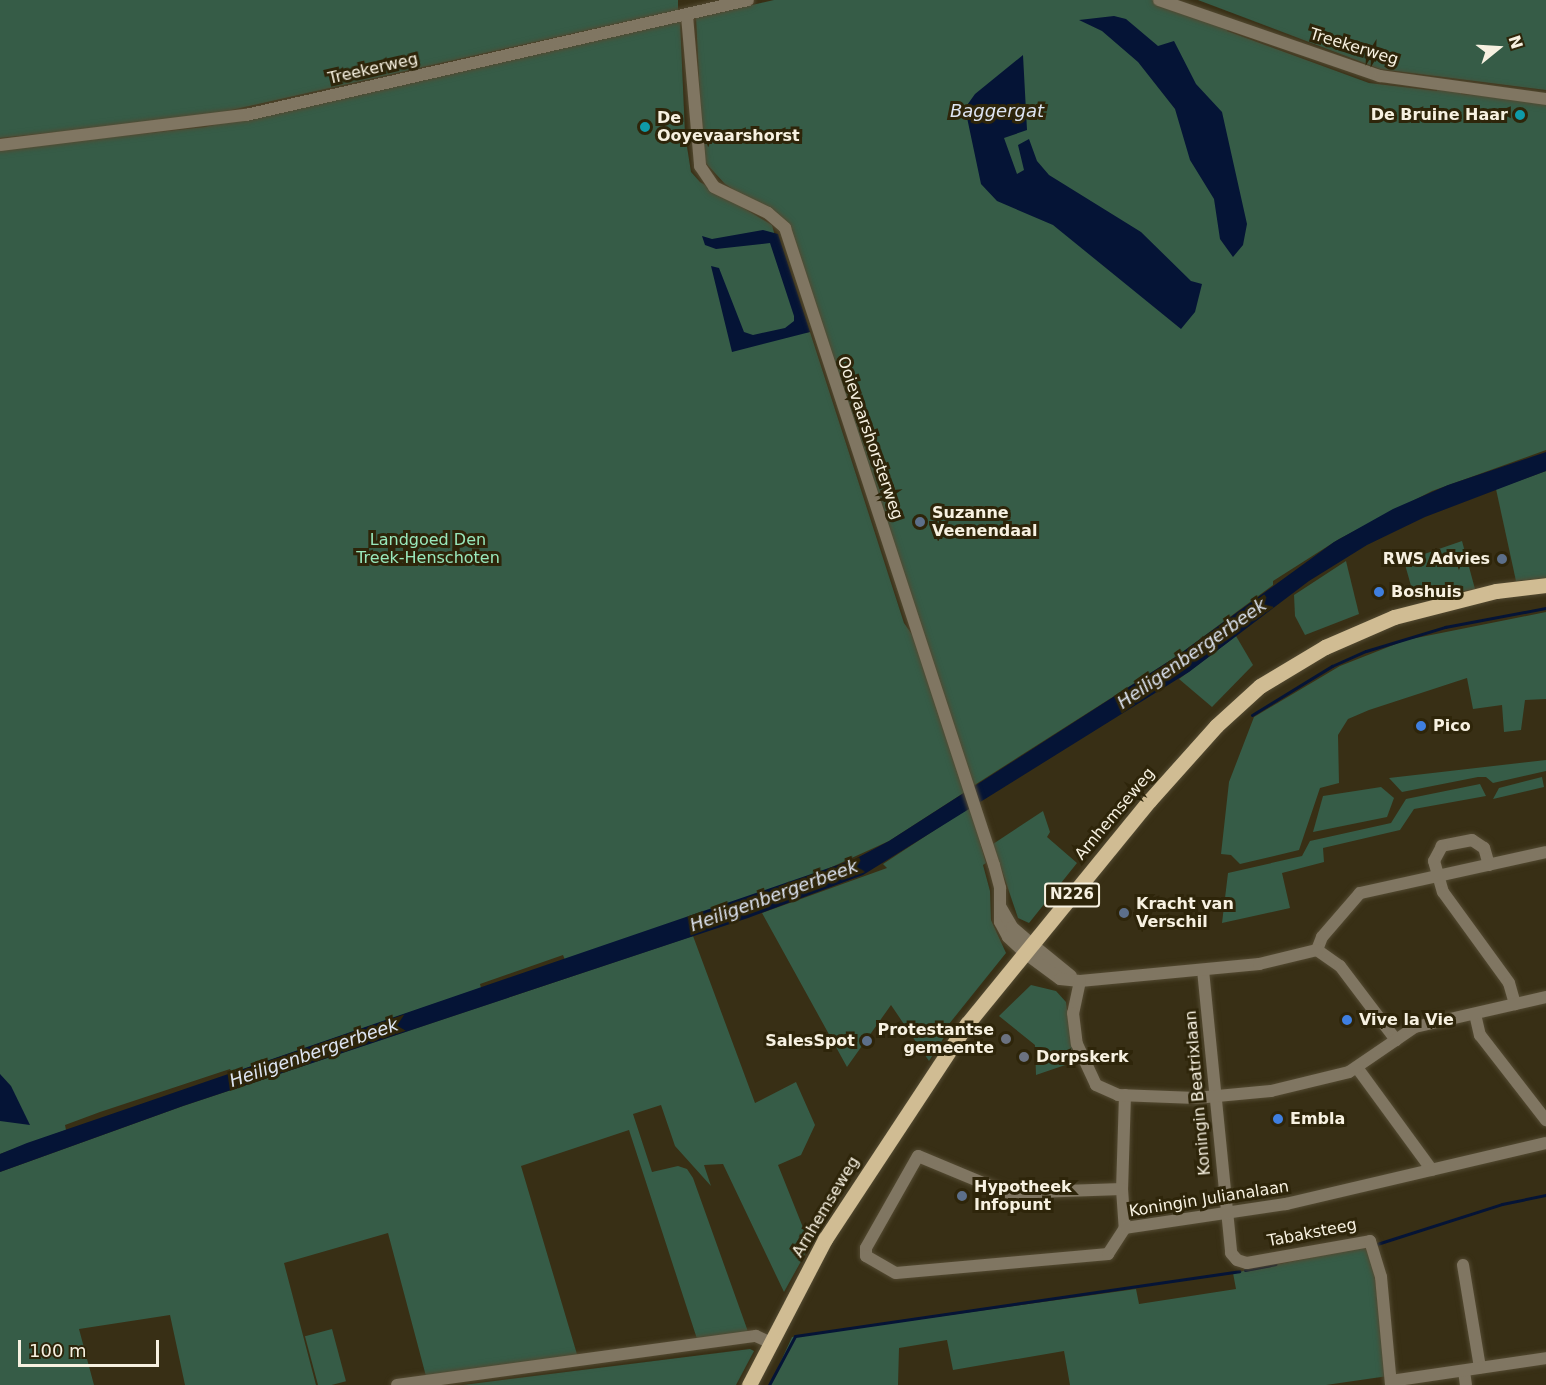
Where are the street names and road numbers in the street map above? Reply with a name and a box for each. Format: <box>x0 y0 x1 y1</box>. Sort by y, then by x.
street label: Treekerweg <box>1307 24 1401 70</box>
street label: Treekerweg <box>326 49 420 89</box>
street label: Ooievaarshorsterweg <box>833 354 907 522</box>
street label: Arnhemseweg <box>1071 764 1159 864</box>
road number: N226 <box>1044 883 1100 907</box>
street label: Koningin Beatrixlaan <box>1181 1010 1215 1176</box>
street label: Arnhemseweg <box>788 1153 864 1261</box>
street label: Koningin Julianalaan <box>1128 1177 1290 1221</box>
street label: Tabaksteeg <box>1266 1215 1358 1251</box>

